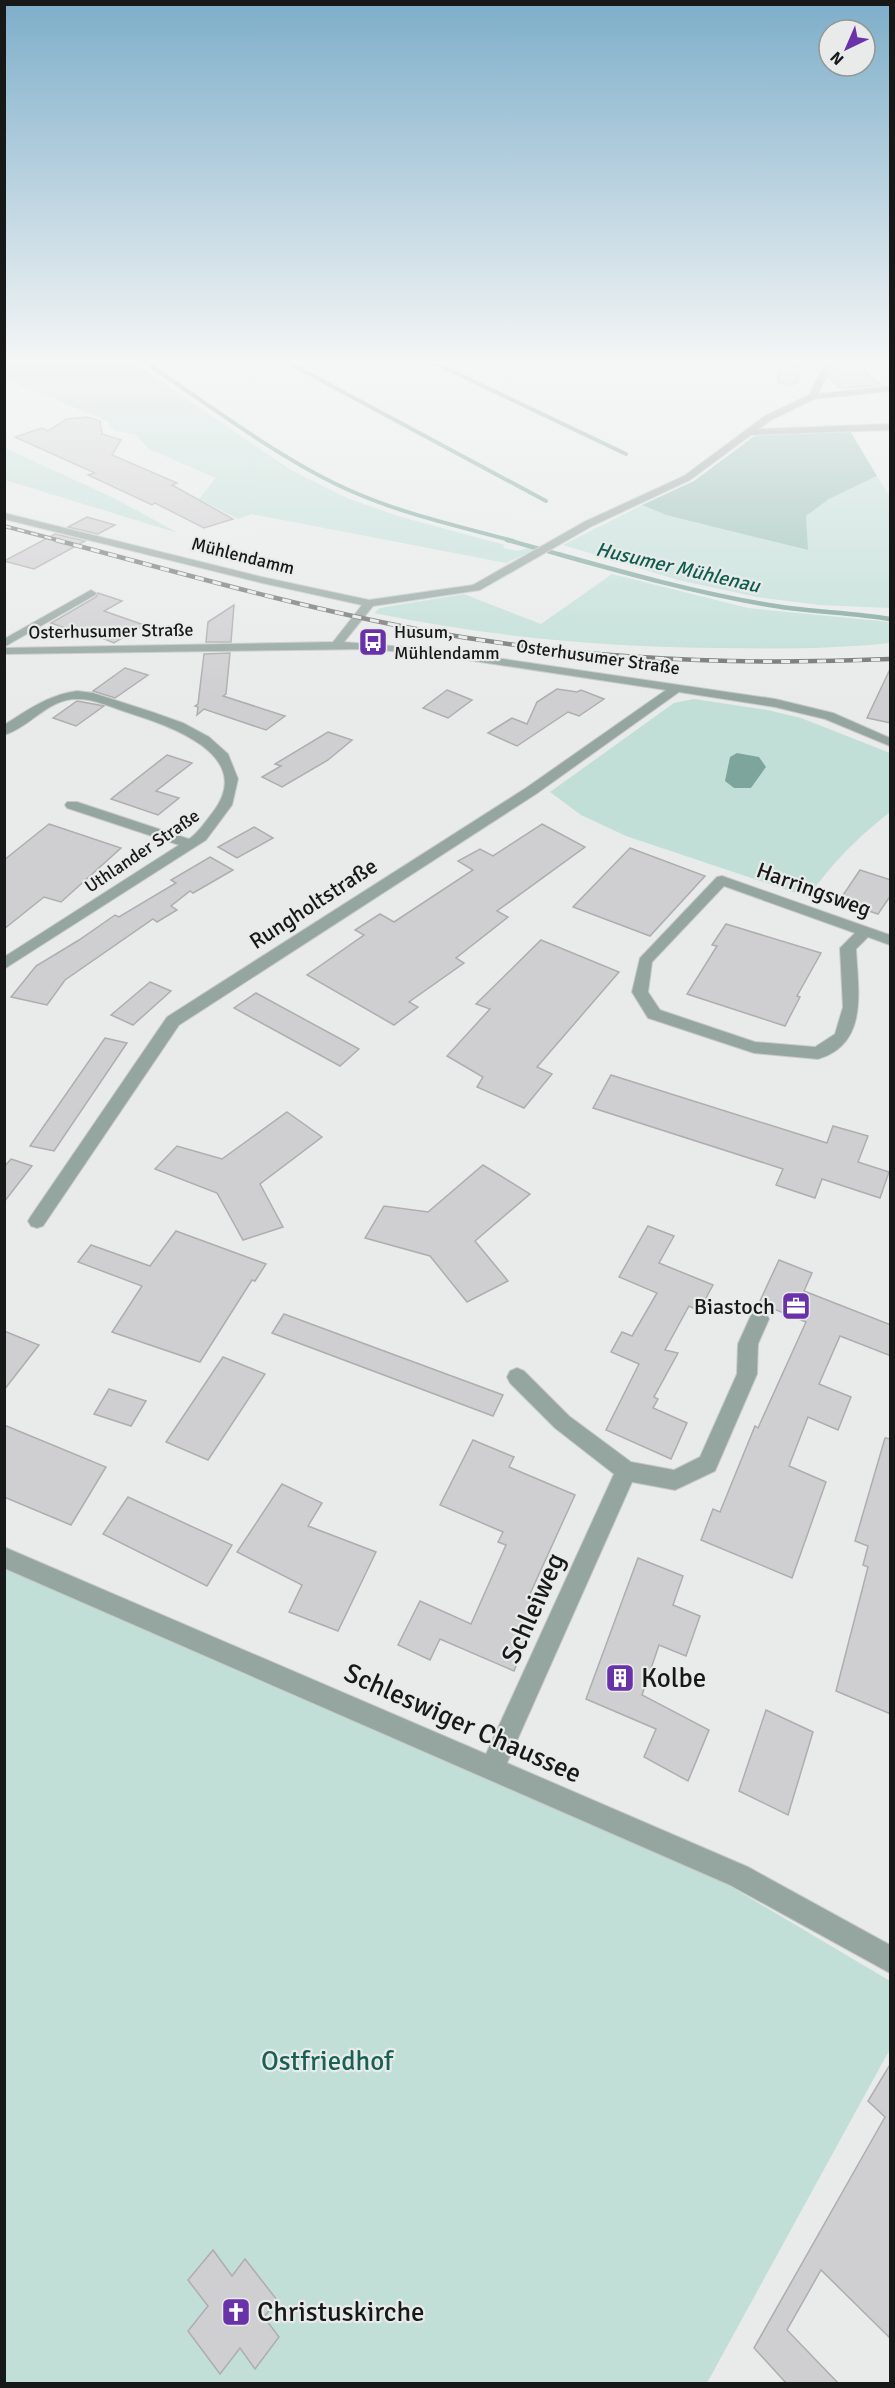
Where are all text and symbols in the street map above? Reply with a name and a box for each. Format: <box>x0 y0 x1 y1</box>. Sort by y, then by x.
north arrow <box>817 18 877 78</box>
text: N <box>826 47 848 69</box>
street label: Mühlendamm <box>189 533 297 579</box>
water label: Husumer Mühlenau <box>593 536 763 599</box>
street label: Osterhusumer Straße <box>28 619 194 643</box>
place label: Husum, Mühlendamm <box>394 621 499 664</box>
bus stop icon: Husum, Mühlendamm <box>357 626 389 658</box>
street label: Osterhusumer Straße <box>515 635 681 679</box>
street label: Uthlander Straße <box>80 804 204 898</box>
street label: Rungholtstraße <box>244 852 382 955</box>
street label: Harringsweg <box>753 856 875 923</box>
office icon: Biastoch <box>780 1290 812 1322</box>
place label: Biastoch <box>694 1293 775 1320</box>
street label: Schleiweg <box>494 1548 572 1669</box>
street label: Schleswiger Chaussee <box>339 1656 587 1791</box>
building icon: Kolbe <box>604 1662 636 1694</box>
place label: Kolbe <box>641 1662 706 1695</box>
park label: Ostfriedhof <box>261 2045 395 2078</box>
church icon: Christuskirche <box>220 2296 252 2328</box>
place label: Christuskirche <box>257 2296 425 2329</box>

